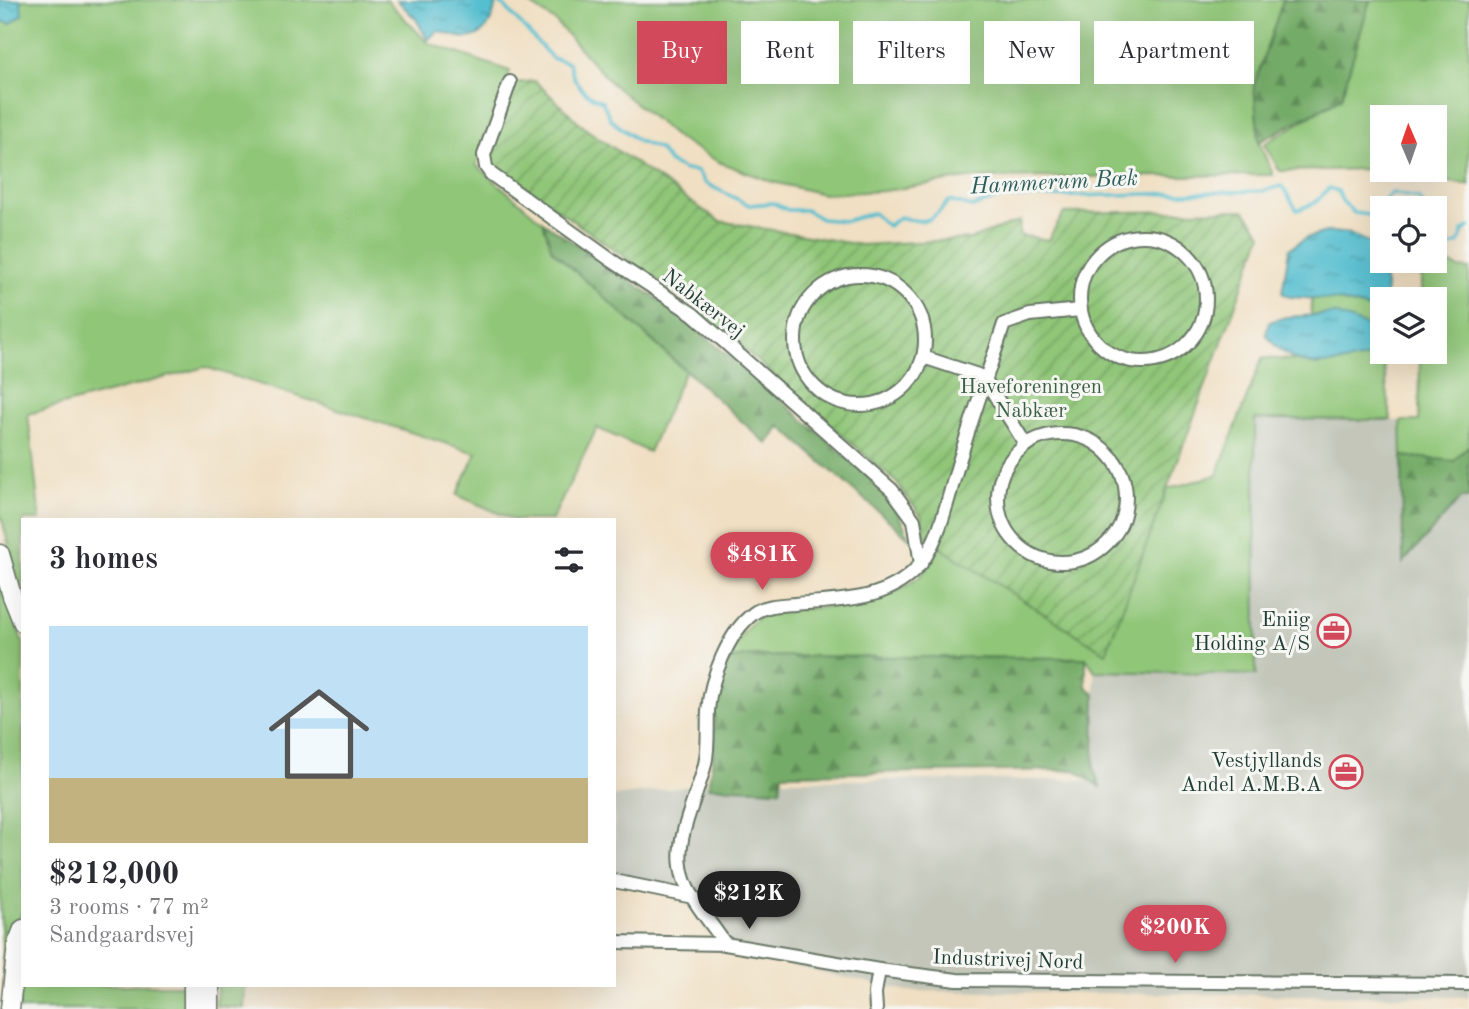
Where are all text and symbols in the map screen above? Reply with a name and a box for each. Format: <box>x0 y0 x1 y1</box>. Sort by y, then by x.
chip: Buy <box>637 21 727 84</box>
chip: Rent <box>741 21 839 84</box>
chip: Filters <box>853 21 970 84</box>
chip: New <box>984 21 1080 84</box>
chip: Apartment <box>1094 21 1254 84</box>
north arrow <box>1370 105 1447 182</box>
map controls <box>1370 105 1447 364</box>
water label: Hammerum Bæk <box>969 167 1139 198</box>
button: locate <box>1370 196 1447 273</box>
street label: Nabkærvej <box>658 266 748 343</box>
button: layers <box>1370 287 1447 364</box>
park label: Haveforeningen Nabkær <box>960 377 1102 422</box>
pin: $481K <box>713 532 811 592</box>
icon: filters <box>550 541 588 579</box>
text: $481K <box>726 543 798 566</box>
text: 3 homes <box>49 545 158 575</box>
place label: Eniig Holding A/S <box>1194 610 1311 655</box>
office icon: Eniig Holding A/S <box>1315 612 1353 650</box>
icon: home <box>256 671 382 797</box>
place label: Vestjyllands Andel A.M.B.A <box>1181 751 1322 796</box>
office icon: Vestjyllands Andel A.M.B.A <box>1327 753 1365 791</box>
text: $212,000 <box>49 860 179 890</box>
pin: $212K <box>700 872 798 931</box>
text: $212K <box>713 882 785 905</box>
text: 3 rooms · 77 m² <box>49 896 209 919</box>
pin: $200K <box>1126 906 1224 965</box>
text: $200K <box>1139 916 1211 939</box>
text: Sandgaardsvej <box>49 924 195 947</box>
street label: Industrivej Nord <box>932 947 1084 974</box>

